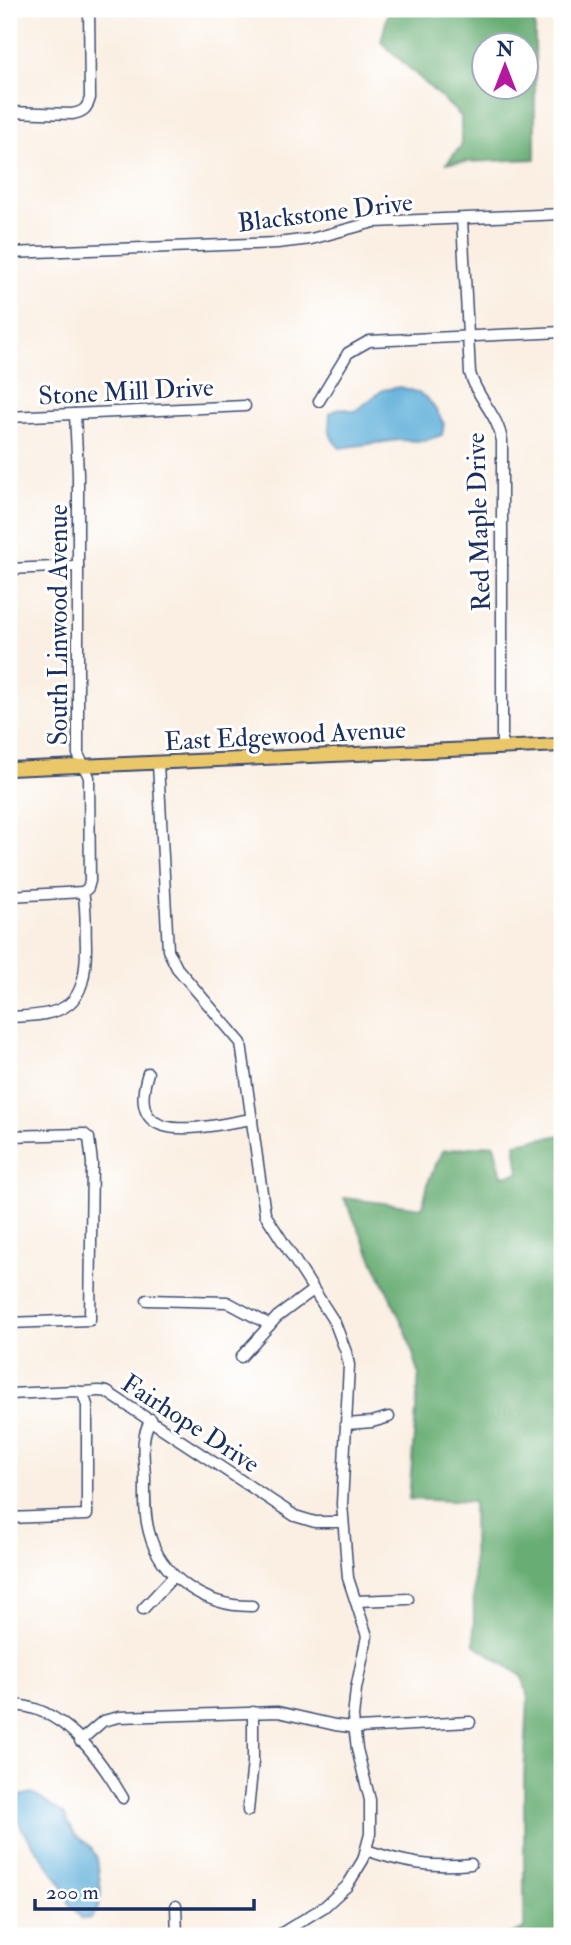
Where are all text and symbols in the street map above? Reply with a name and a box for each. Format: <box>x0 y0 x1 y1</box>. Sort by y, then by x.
north arrow <box>470 32 540 102</box>
text: N <box>495 38 514 62</box>
street label: Blackstone Drive <box>236 186 415 240</box>
street label: Stone Mill Drive <box>38 371 215 413</box>
street label: Red Maple Drive <box>460 432 499 612</box>
street label: South Linwood Avenue <box>43 504 75 746</box>
street label: East Edgewood Avenue <box>163 714 407 758</box>
street label: Fairhope Drive <box>115 1367 266 1481</box>
scale bar <box>35 1868 254 1912</box>
text: 200 m <box>46 1879 99 1906</box>

